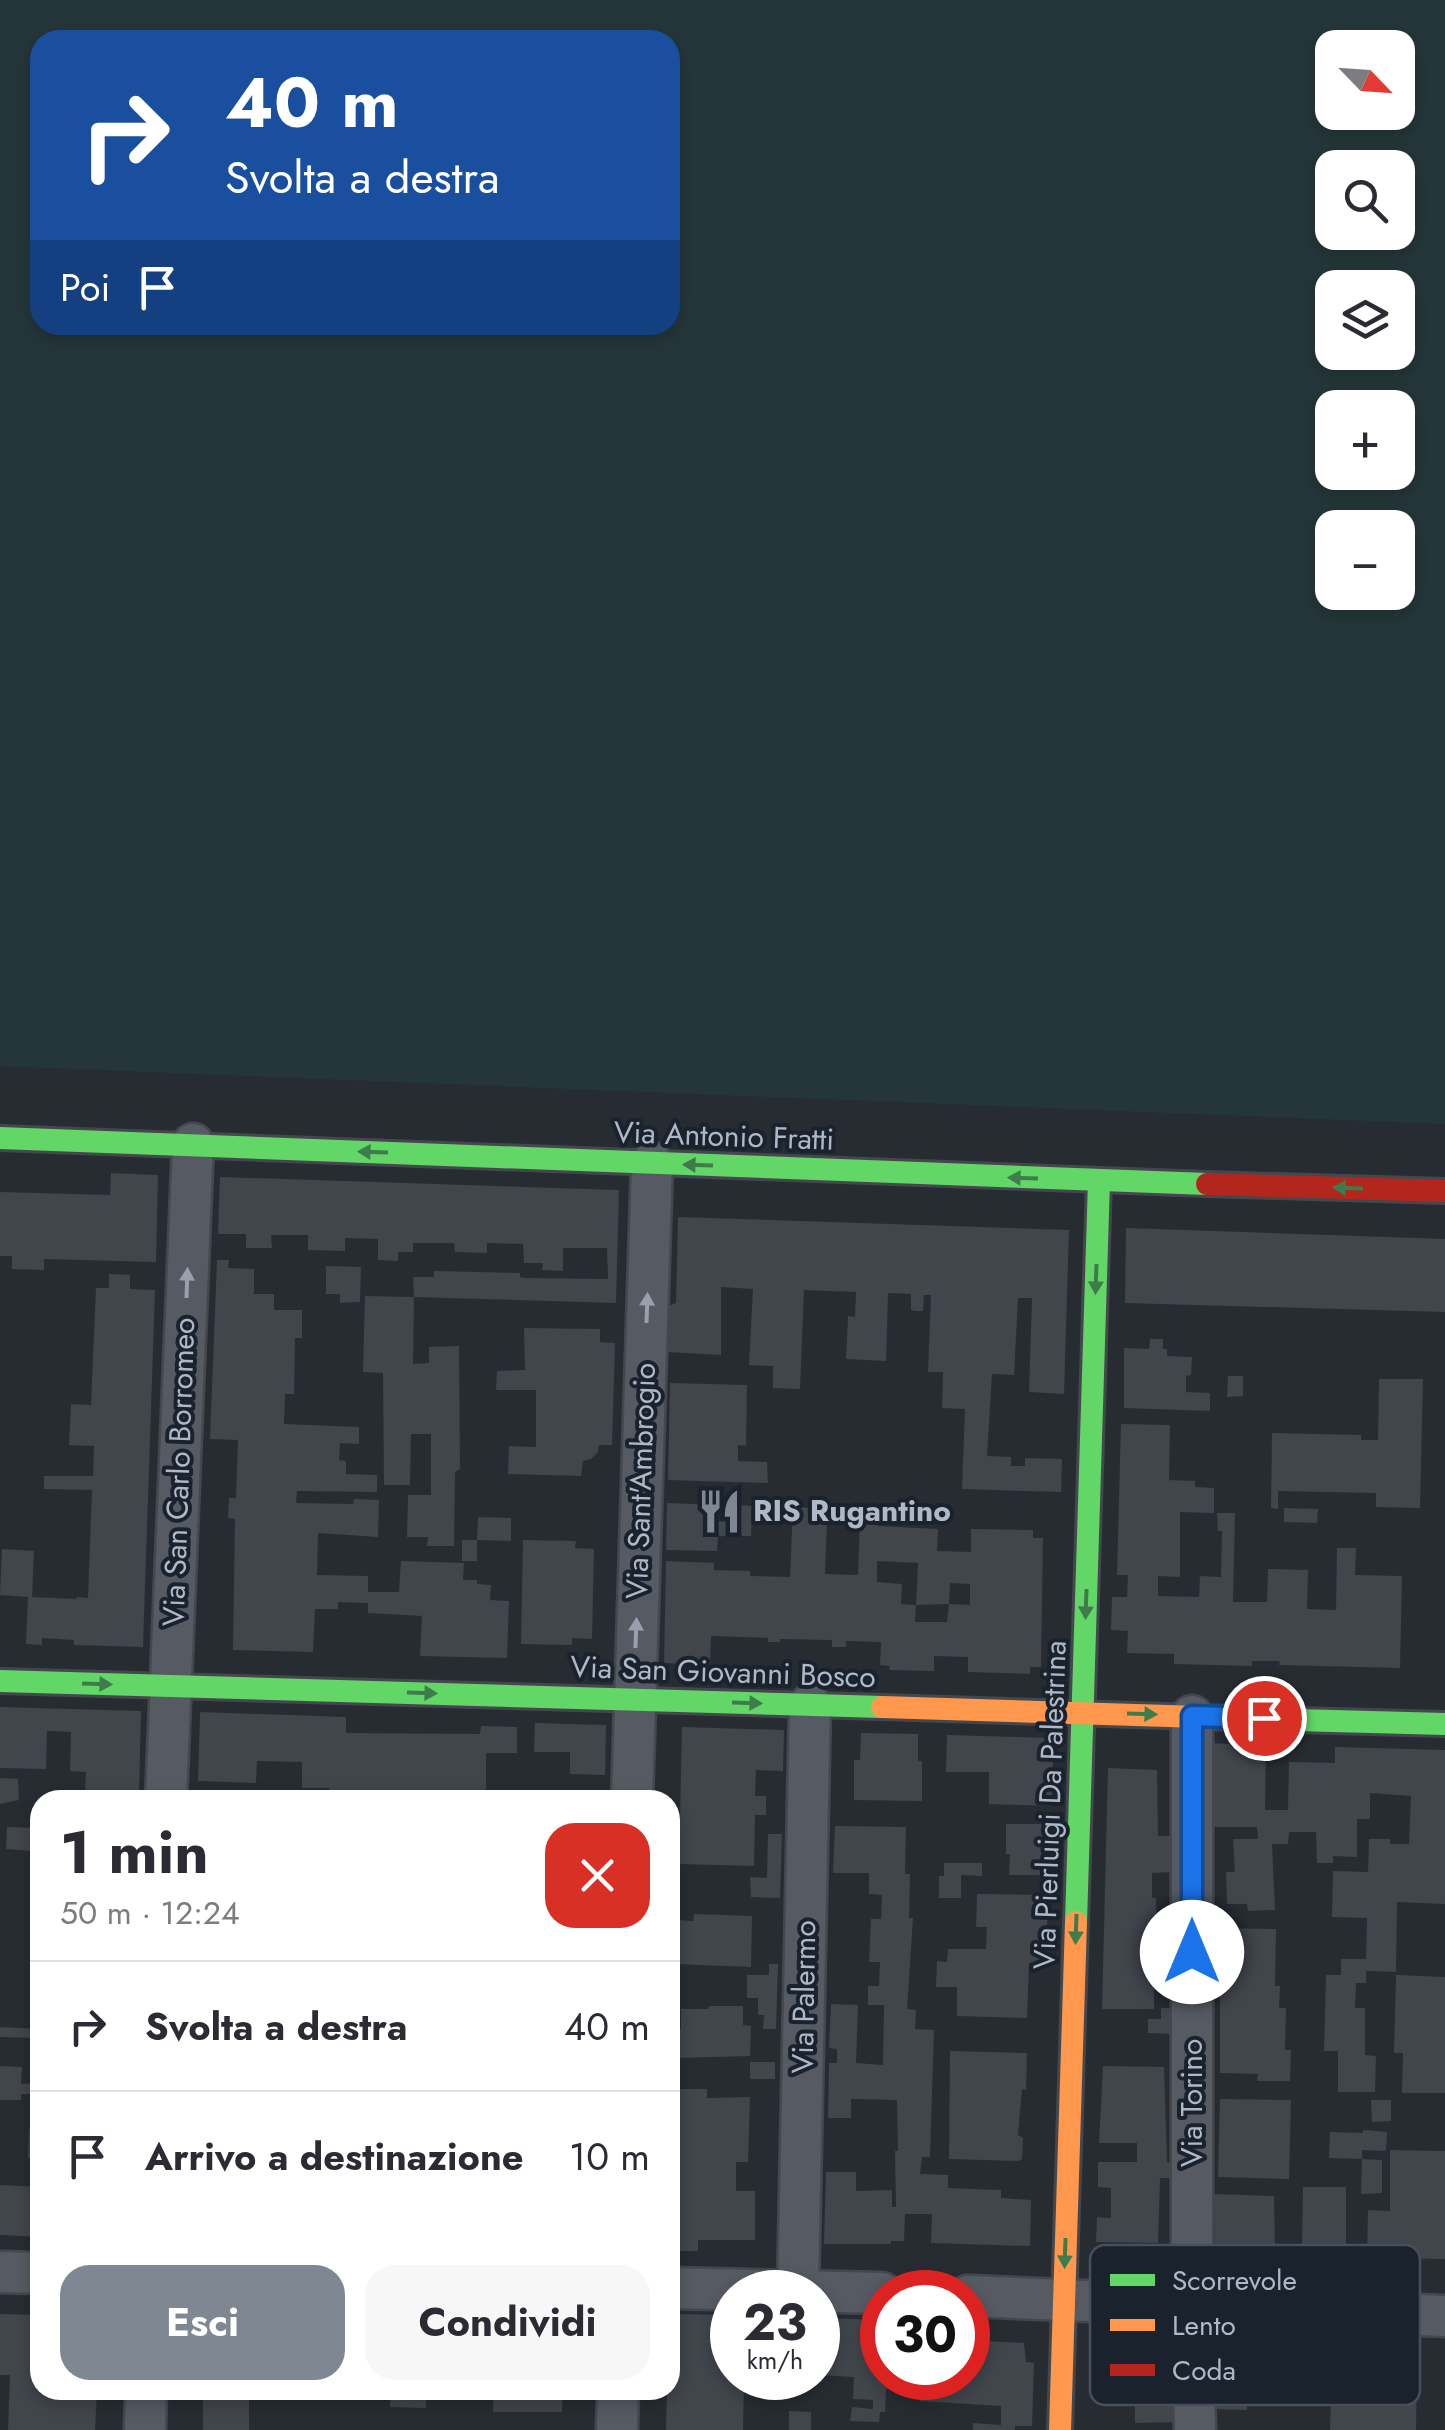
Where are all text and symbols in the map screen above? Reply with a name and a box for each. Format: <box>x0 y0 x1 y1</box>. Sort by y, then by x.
north arrow <box>1315 30 1415 130</box>
map controls <box>1315 30 1415 610</box>
text: 40 m <box>225 52 399 153</box>
icon: right <box>60 70 190 200</box>
text: Svolta a destra <box>225 145 500 210</box>
button: search <box>1315 150 1415 250</box>
text: Poi <box>60 260 110 315</box>
icon: arrive <box>130 260 185 315</box>
button: layers <box>1315 270 1415 370</box>
button: + <box>1315 390 1415 490</box>
button: − <box>1315 510 1415 610</box>
street label: Via Antonio Fratti <box>613 1110 835 1161</box>
one-way arrow <box>357 1144 389 1160</box>
one-way arrow <box>681 1157 713 1173</box>
one-way arrow <box>1006 1170 1038 1186</box>
one-way arrow <box>1331 1180 1363 1196</box>
one-way arrow <box>1087 1263 1103 1295</box>
one-way arrow <box>180 1266 196 1298</box>
one-way arrow <box>640 1291 656 1323</box>
street label: Via San Carlo Borromeo <box>152 1317 205 1627</box>
street label: Via Sant'Ambrogio <box>615 1362 666 1600</box>
restaurant icon: RIS Rugantino <box>696 1487 744 1535</box>
place label: RIS Rugantino <box>753 1489 951 1532</box>
one-way arrow <box>1078 1588 1094 1620</box>
one-way arrow <box>629 1616 645 1648</box>
street label: Via Pierluigi Da Palestrina <box>1022 1640 1077 1970</box>
street label: Via San Giovanni Bosco <box>570 1645 876 1698</box>
one-way arrow <box>82 1676 114 1692</box>
pin <box>1222 1676 1307 1761</box>
one-way arrow <box>407 1686 439 1702</box>
icon: arrive <box>1237 1691 1292 1746</box>
one-way arrow <box>732 1695 764 1711</box>
one-way arrow <box>1127 1706 1158 1722</box>
text: 1 min <box>60 1809 209 1896</box>
button: close <box>545 1823 650 1928</box>
text: 50 m · 12:24 <box>60 1890 240 1936</box>
position arrow <box>1140 1900 1244 2004</box>
one-way arrow <box>1068 1913 1084 1945</box>
street label: Via Palermo <box>781 1920 826 2074</box>
icon: right <box>60 1999 115 2054</box>
text: Svolta a destra <box>145 1999 407 2054</box>
text: 40 m <box>564 1999 650 2054</box>
street label: Via Torino <box>1170 2039 1213 2167</box>
icon: arrive <box>60 2129 115 2184</box>
text: Arrivo a destinazione <box>145 2129 524 2184</box>
text: 10 m <box>569 2129 650 2184</box>
one-way arrow <box>1057 2238 1073 2270</box>
legend <box>1090 2245 1420 2405</box>
text: Scorrevole <box>1172 2260 1297 2301</box>
button: Esci <box>60 2265 345 2380</box>
button: Condividi <box>365 2265 650 2380</box>
speed limit sign: 30 <box>860 2270 990 2400</box>
text: 23 <box>743 2286 807 2359</box>
text: Lento <box>1172 2305 1236 2346</box>
text: km/h <box>747 2342 803 2378</box>
text: Coda <box>1172 2350 1236 2391</box>

